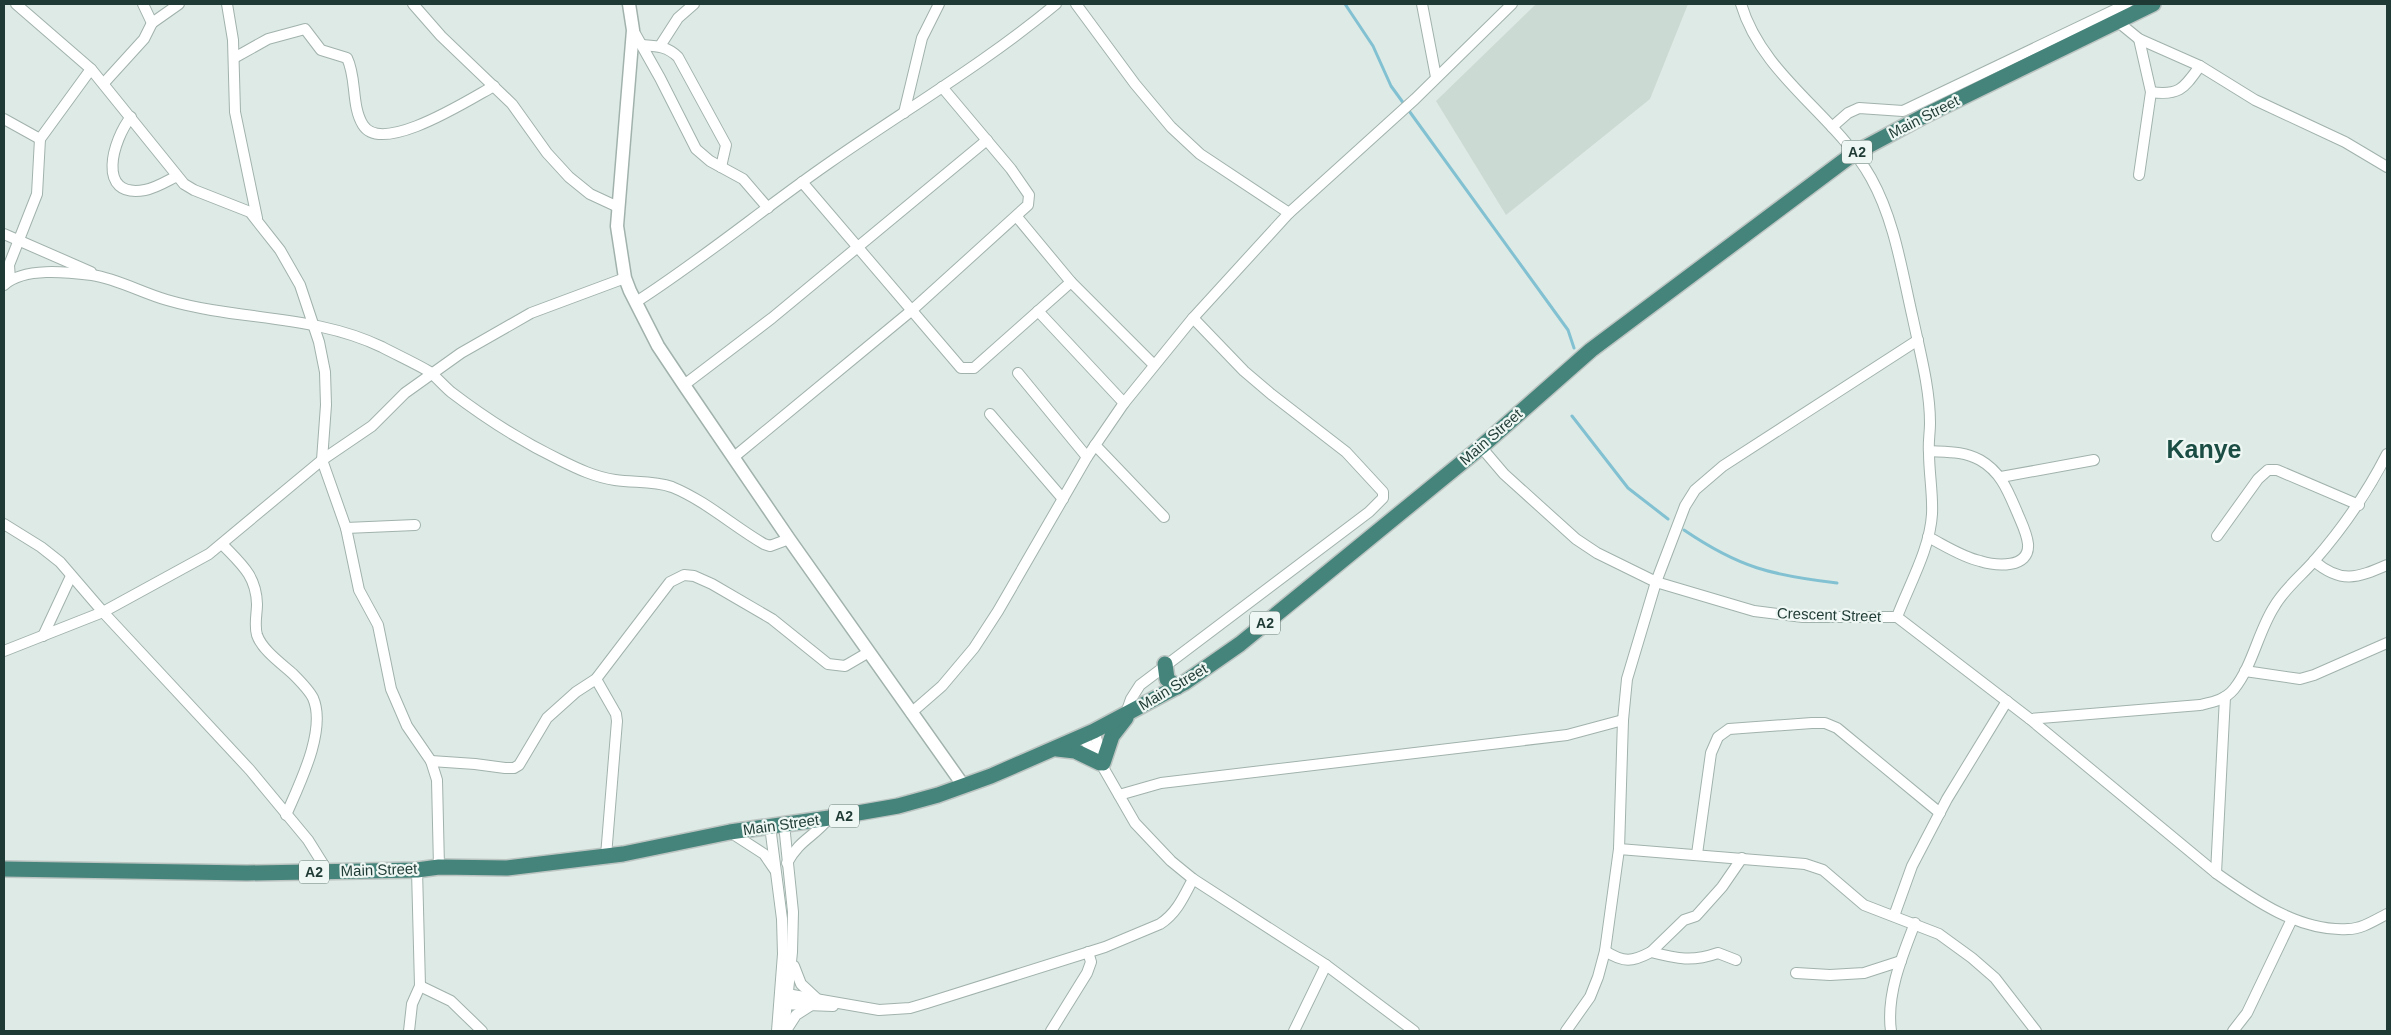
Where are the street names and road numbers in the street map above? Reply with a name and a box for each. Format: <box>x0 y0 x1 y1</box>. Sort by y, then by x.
street label: Main Street <box>1886 91 1963 142</box>
road number: A2 <box>1842 140 1872 163</box>
street label: Main Street <box>1456 405 1526 468</box>
street label: Crescent Street <box>1777 604 1882 625</box>
road number: A2 <box>1250 612 1280 634</box>
street label: Main Street <box>1135 659 1211 714</box>
road number: A2 <box>829 804 859 828</box>
street label: Main Street <box>742 811 821 838</box>
road number: A2 <box>299 860 329 884</box>
street label: Main Street <box>340 860 418 879</box>

